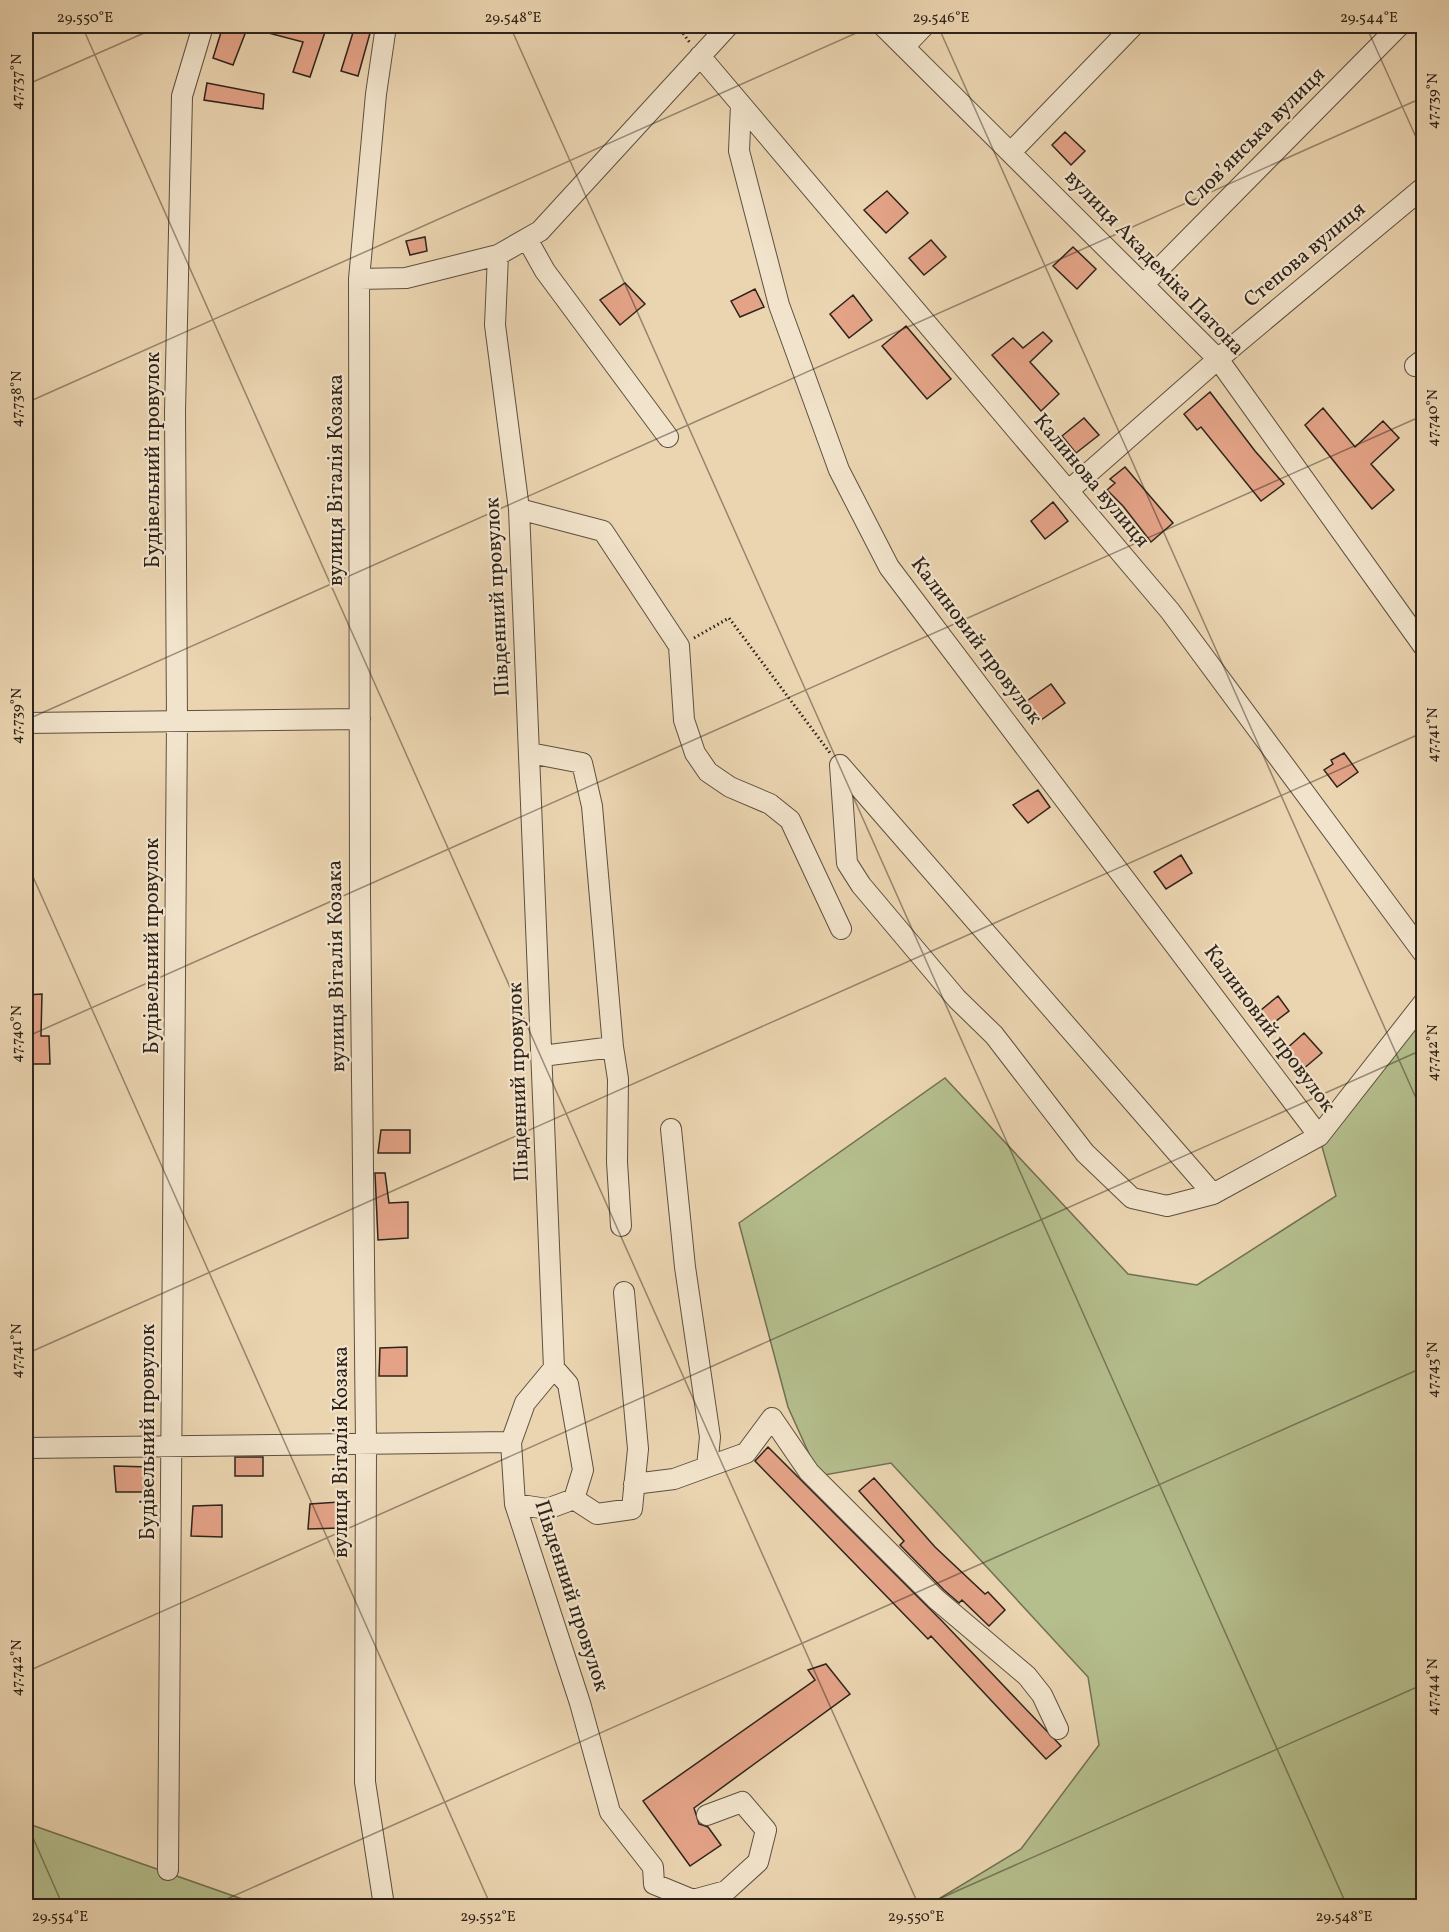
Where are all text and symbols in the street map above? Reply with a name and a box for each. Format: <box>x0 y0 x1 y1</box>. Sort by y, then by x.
text: 29.550°E <box>57 8 113 29</box>
text: 29.548°E <box>484 8 542 29</box>
text: 29.546°E <box>912 8 970 29</box>
text: 29.544°E <box>1340 8 1398 29</box>
text: 47.737°N <box>7 54 28 110</box>
street label: Словʼянська вулиця <box>1178 61 1332 215</box>
text: 47.739°N <box>1423 73 1444 129</box>
street label: вулиця Академіка Патона <box>1057 164 1251 362</box>
street label: Степова вулиця <box>1238 195 1372 315</box>
street label: Будівельний провулок <box>139 352 168 568</box>
text: 47.738°N <box>7 371 28 427</box>
street label: вулиця Віталія Козака <box>322 374 351 586</box>
text: 47.740°N <box>1423 389 1444 447</box>
street label: Калинова вулиця <box>1026 408 1156 554</box>
street label: Південний провулок <box>478 497 518 697</box>
street label: Калиновий провулок <box>903 551 1049 731</box>
text: 47.739°N <box>7 688 28 744</box>
text: 47.741°N <box>1423 707 1444 763</box>
street label: Будівельний провулок <box>138 838 167 1054</box>
street label: вулиця Віталія Козака <box>321 860 353 1072</box>
street label: Калиновий провулок <box>1196 939 1342 1119</box>
street label: Південний провулок <box>501 982 537 1182</box>
text: 47.740°N <box>7 1005 28 1063</box>
text: 47.742°N <box>1423 1024 1444 1082</box>
text: 47.741°N <box>7 1323 28 1379</box>
street label: Будівельний провулок <box>134 1324 163 1540</box>
text: 47.743°N <box>1423 1342 1444 1398</box>
street label: вулиця Віталія Козака <box>327 1346 356 1558</box>
street label: Південний провулок <box>526 1497 616 1695</box>
text: 47.742°N <box>7 1639 28 1697</box>
text: 47.744°N <box>1423 1658 1444 1716</box>
text: 29.554°E <box>32 1907 88 1928</box>
text: 29.552°E <box>460 1907 516 1928</box>
text: 29.550°E <box>888 1907 944 1928</box>
text: 29.548°E <box>1315 1907 1373 1928</box>

